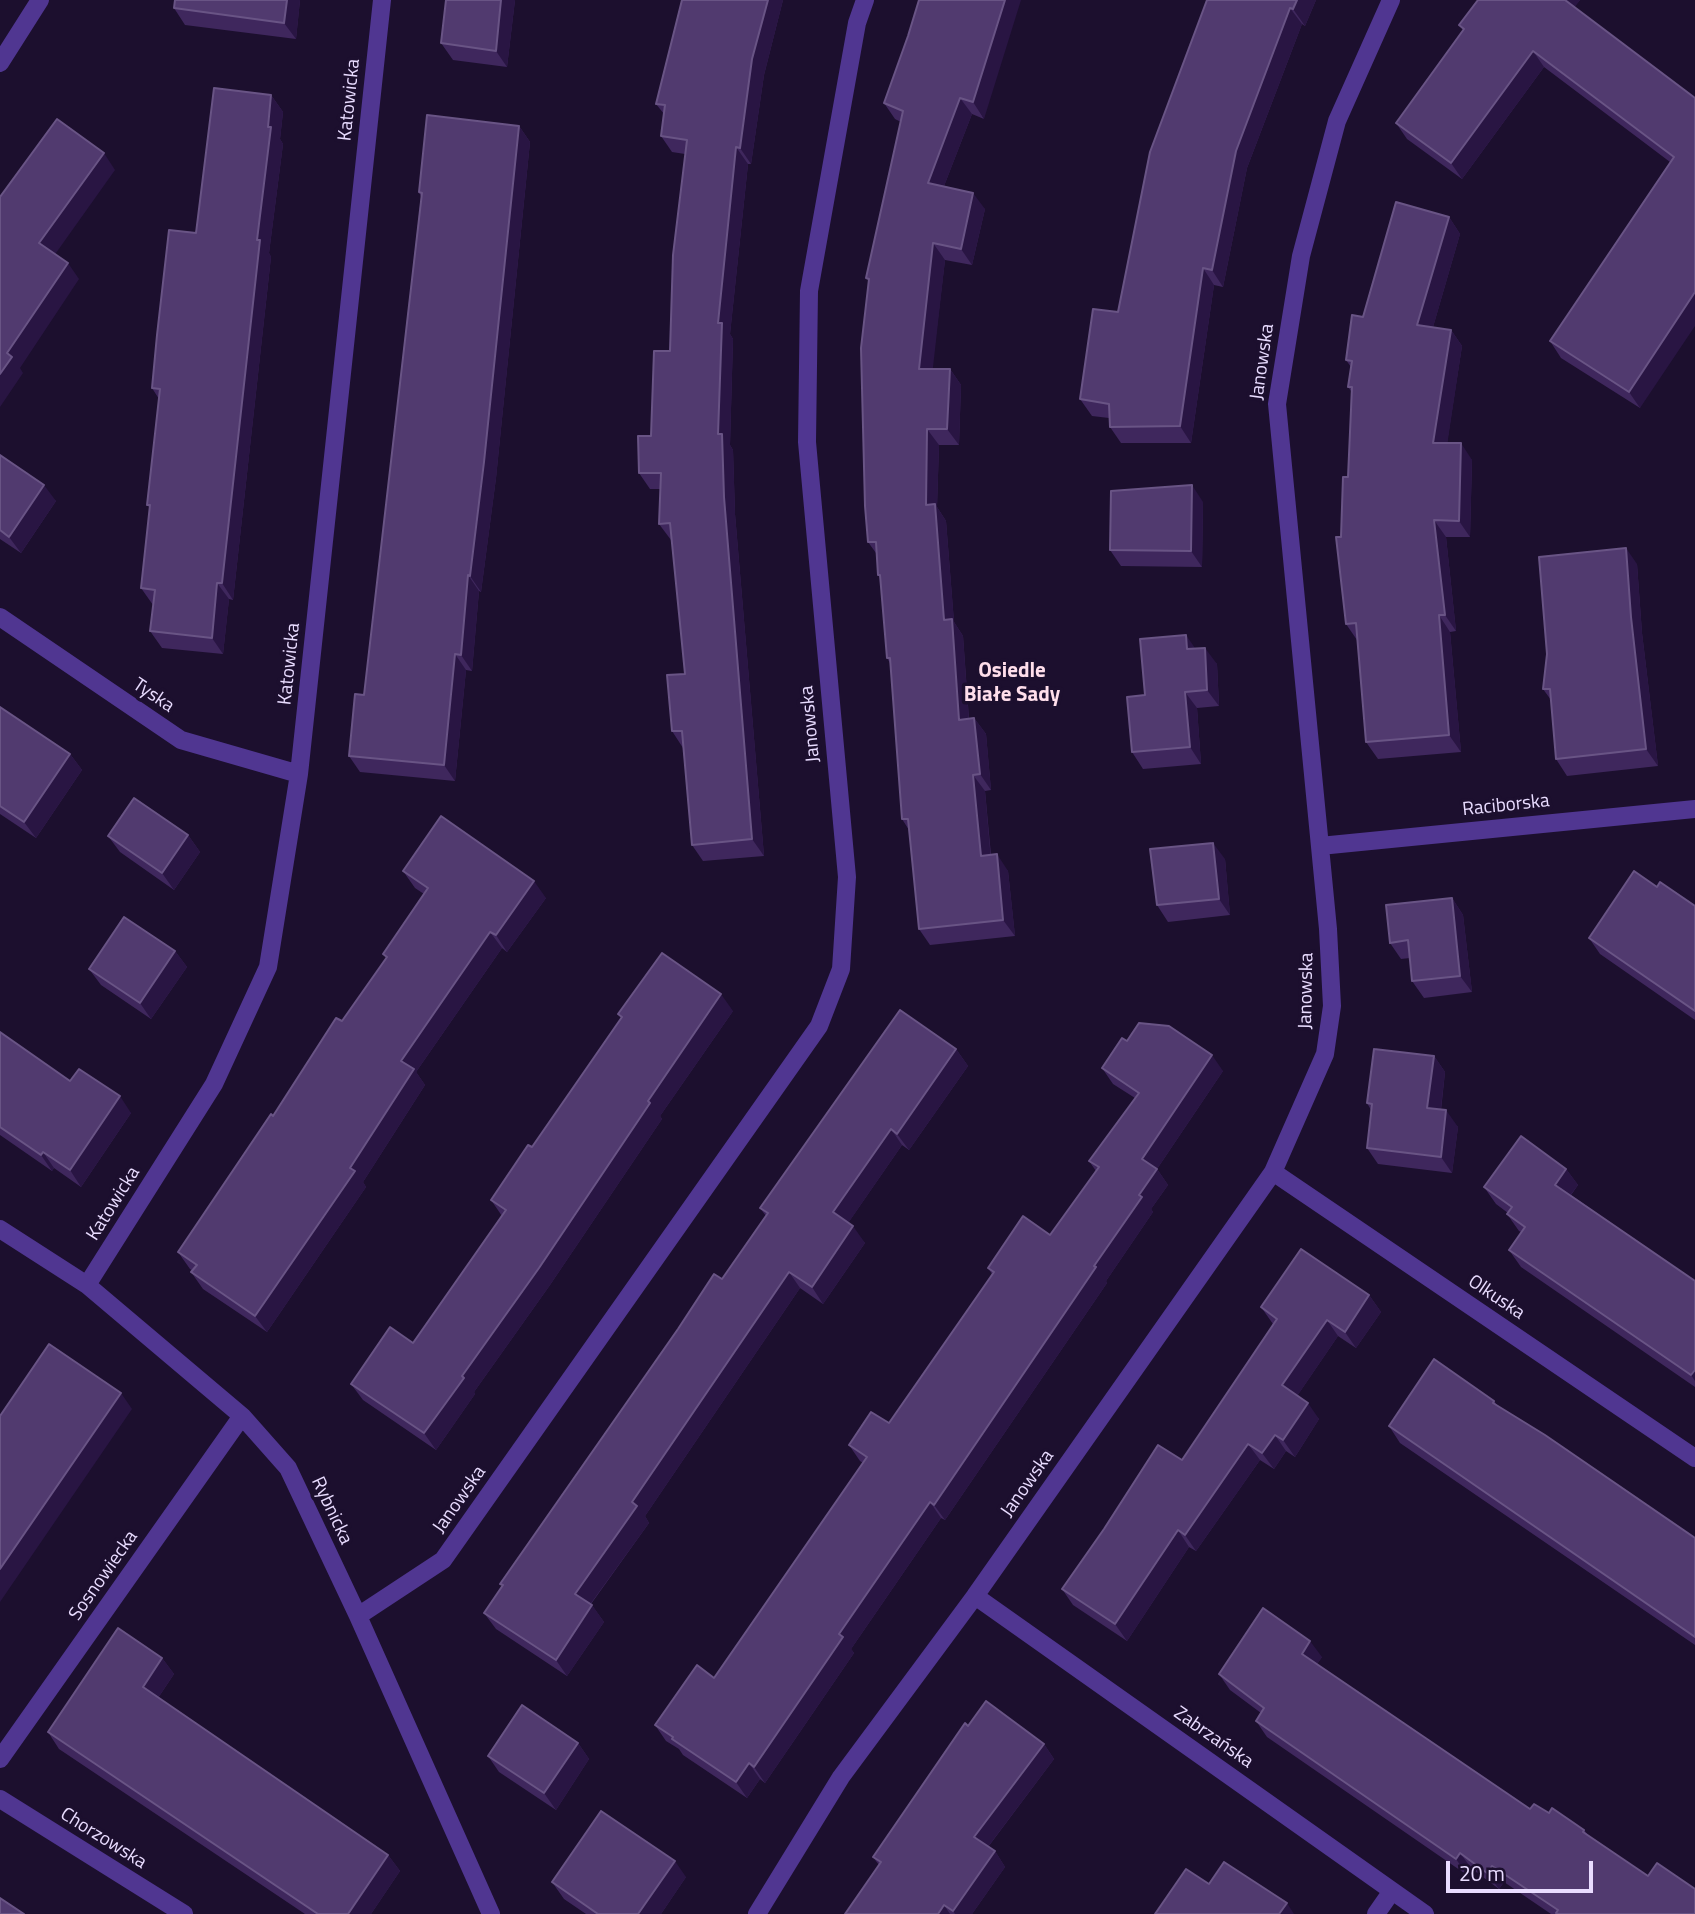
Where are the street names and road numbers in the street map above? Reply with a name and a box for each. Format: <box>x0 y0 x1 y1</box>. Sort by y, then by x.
street label: Katowicka <box>334 58 366 142</box>
street label: Janowska <box>1246 322 1280 402</box>
street label: Katowicka <box>274 622 306 706</box>
street label: Tyska <box>128 674 178 718</box>
street label: Janowska <box>796 685 826 763</box>
street label: Raciborska <box>1461 790 1551 822</box>
street label: Janowska <box>1295 952 1319 1030</box>
street label: Katowicka <box>82 1163 146 1245</box>
street label: Olkuska <box>1463 1271 1529 1325</box>
street label: Janowska <box>997 1446 1059 1522</box>
street label: Janowska <box>429 1462 491 1538</box>
street label: Rybnicka <box>305 1474 357 1548</box>
street label: Sosnowiecka <box>65 1527 143 1625</box>
street label: Zabrzańska <box>1169 1702 1257 1774</box>
street label: Chorzowska <box>56 1804 150 1874</box>

